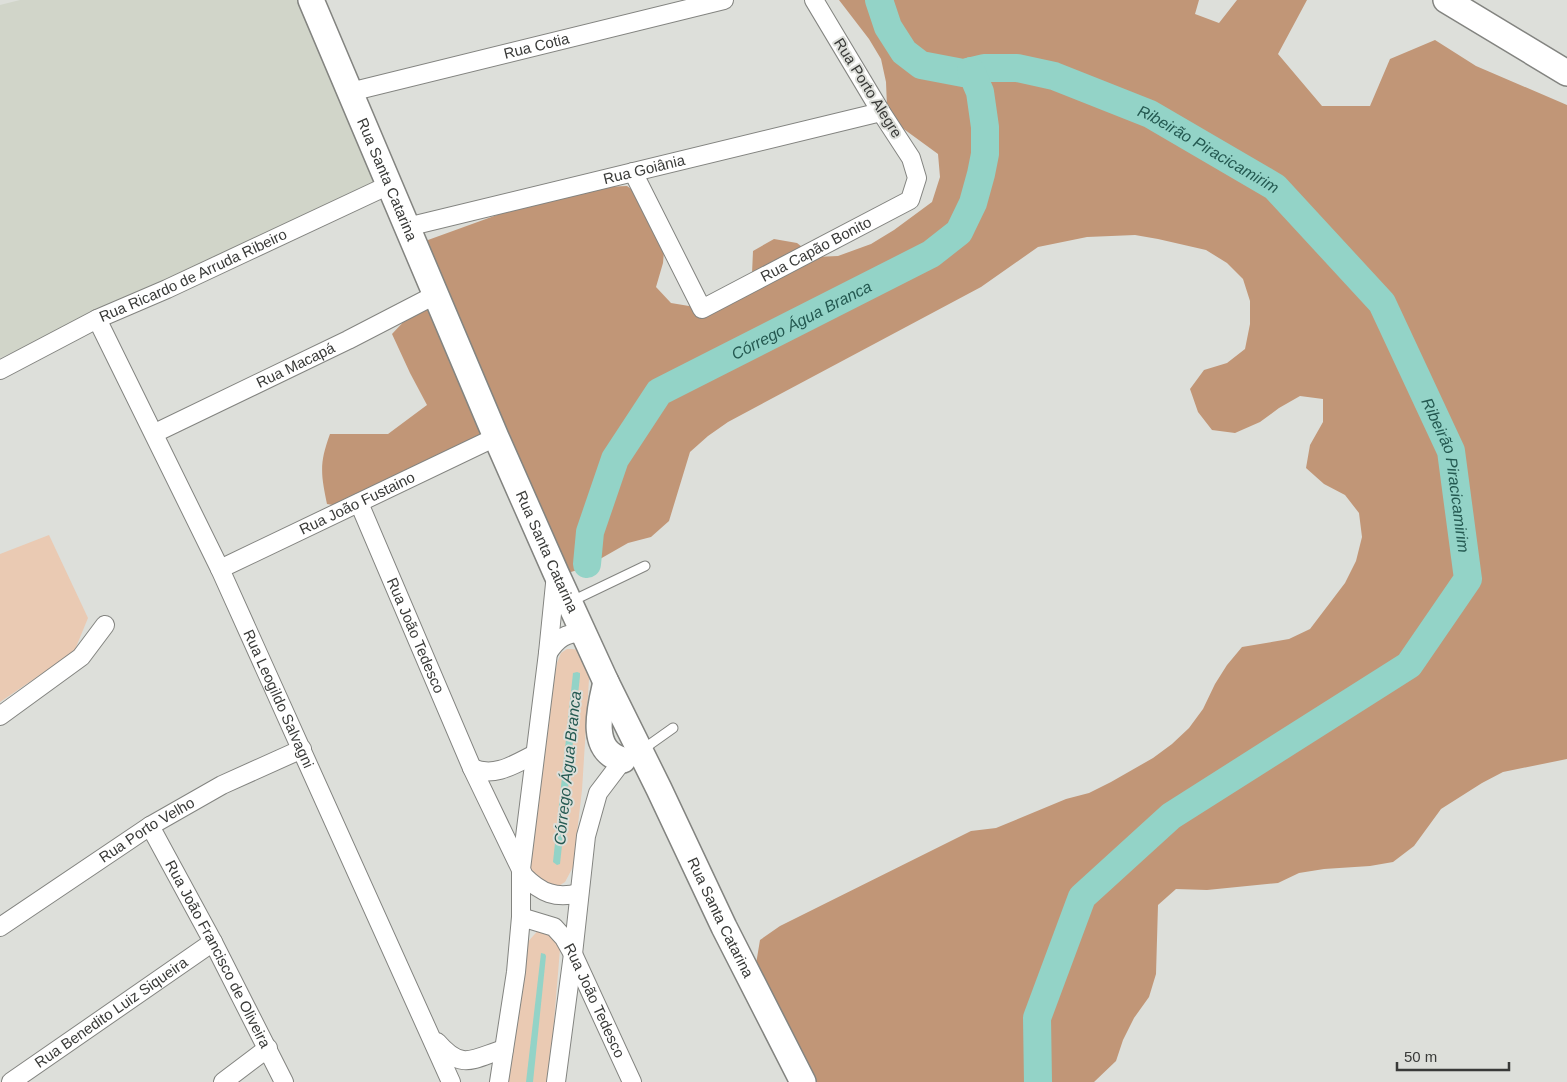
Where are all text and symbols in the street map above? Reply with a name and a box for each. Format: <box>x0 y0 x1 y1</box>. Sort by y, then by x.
street label: Rua Cotia <box>502 29 571 62</box>
street label: Rua Porto Alegre <box>831 35 906 141</box>
water label: Ribeirão Piracicamirim <box>1135 102 1282 196</box>
street label: Rua Santa Catarina <box>354 115 421 244</box>
street label: Rua Goiânia <box>601 151 687 187</box>
street label: Rua Capão Bonito <box>757 213 874 285</box>
street label: Rua Ricardo de Arruda Ribeiro <box>96 225 289 325</box>
water label: Córrego Água Branca <box>729 278 874 363</box>
street label: Rua Macapá <box>253 338 338 391</box>
water label: Ribeirão Piracicamirim <box>1418 395 1472 554</box>
street label: Rua João Fustaino <box>296 468 417 538</box>
street label: Rua Santa Catarina <box>513 488 582 616</box>
street label: Rua João Tedesco <box>384 575 448 696</box>
street label: Rua Leogildo Salvagni <box>240 627 318 771</box>
water label: Córrego Água Branca <box>550 690 584 846</box>
street label: Rua Porto Velho <box>96 794 197 866</box>
street label: Rua Santa Catarina <box>684 854 758 981</box>
street label: Rua João Francisco de Oliveira <box>162 857 275 1051</box>
street label: Rua João Tedesco <box>561 940 629 1060</box>
street label: Rua Benedito Luiz Siqueira <box>31 953 191 1071</box>
scale bar <box>1397 1040 1510 1072</box>
text: 50 m <box>1404 1048 1437 1065</box>

